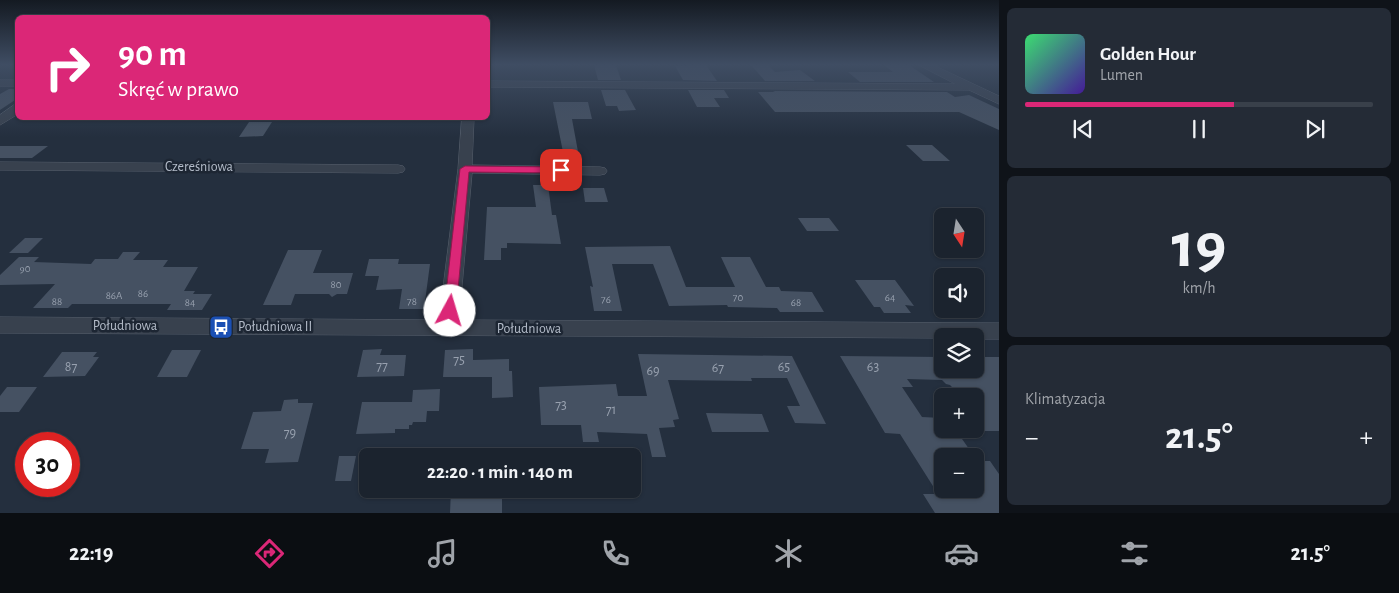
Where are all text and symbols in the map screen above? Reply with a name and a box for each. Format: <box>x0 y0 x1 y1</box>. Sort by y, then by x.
icon: right <box>35 35 100 100</box>
text: 90 m <box>118 37 187 72</box>
text: Golden Hour <box>1100 45 1196 64</box>
text: Lumen <box>1100 67 1143 83</box>
text: Skręć w prawo <box>118 78 239 100</box>
icon: previous <box>1069 115 1097 143</box>
icon: pause <box>1185 115 1213 143</box>
icon: next <box>1301 115 1329 143</box>
pin <box>540 149 582 191</box>
icon: arrive <box>547 156 575 184</box>
street label: Czereśniowa <box>165 160 234 174</box>
north arrow <box>934 208 984 258</box>
map controls <box>934 208 984 498</box>
text: 19 <box>1172 214 1226 279</box>
house number: 90 <box>20 263 31 274</box>
button: sound <box>934 268 984 318</box>
house number: 80 <box>330 279 342 290</box>
text: km/h <box>1182 280 1216 296</box>
position arrow <box>423 284 475 336</box>
house number: 86 <box>138 288 148 299</box>
house number: 86A <box>106 290 123 301</box>
house number: 70 <box>733 292 743 303</box>
house number: 64 <box>885 292 895 303</box>
house number: 76 <box>601 294 611 305</box>
house number: 88 <box>52 296 62 307</box>
house number: 78 <box>407 296 417 307</box>
house number: 84 <box>185 297 195 308</box>
house number: 68 <box>791 297 801 308</box>
bus stop icon: Południowa II <box>208 314 234 340</box>
street label: Południowa <box>93 319 158 333</box>
place label: Południowa II <box>238 320 312 334</box>
street label: Południowa <box>497 322 562 336</box>
button: layers <box>934 328 984 378</box>
house number: 75 <box>453 353 465 367</box>
house number: 77 <box>376 359 388 373</box>
house number: 87 <box>65 360 77 374</box>
house number: 65 <box>778 360 790 374</box>
house number: 63 <box>867 360 879 374</box>
house number: 67 <box>712 361 724 375</box>
house number: 69 <box>646 364 660 378</box>
button: + <box>934 388 984 438</box>
text: Klimatyzacja <box>1025 391 1105 407</box>
house number: 73 <box>555 398 567 412</box>
house number: 71 <box>606 403 616 417</box>
text: 21.5° <box>1165 418 1233 456</box>
text: − <box>1025 424 1038 452</box>
text: + <box>1360 424 1373 452</box>
house number: 79 <box>284 426 296 440</box>
speed limit sign: 30 <box>15 432 80 497</box>
button: − <box>934 448 984 498</box>
text: 22:20 · 1 min · 140 m <box>427 463 573 482</box>
icon: directions <box>252 536 287 571</box>
icon: music <box>425 536 460 571</box>
icon: phone <box>598 536 633 571</box>
icon: climate <box>771 536 806 571</box>
icon: car <box>944 536 979 571</box>
icon: filters <box>1117 536 1152 571</box>
text: 22:19 <box>69 542 113 564</box>
text: 21.5° <box>1291 542 1330 564</box>

